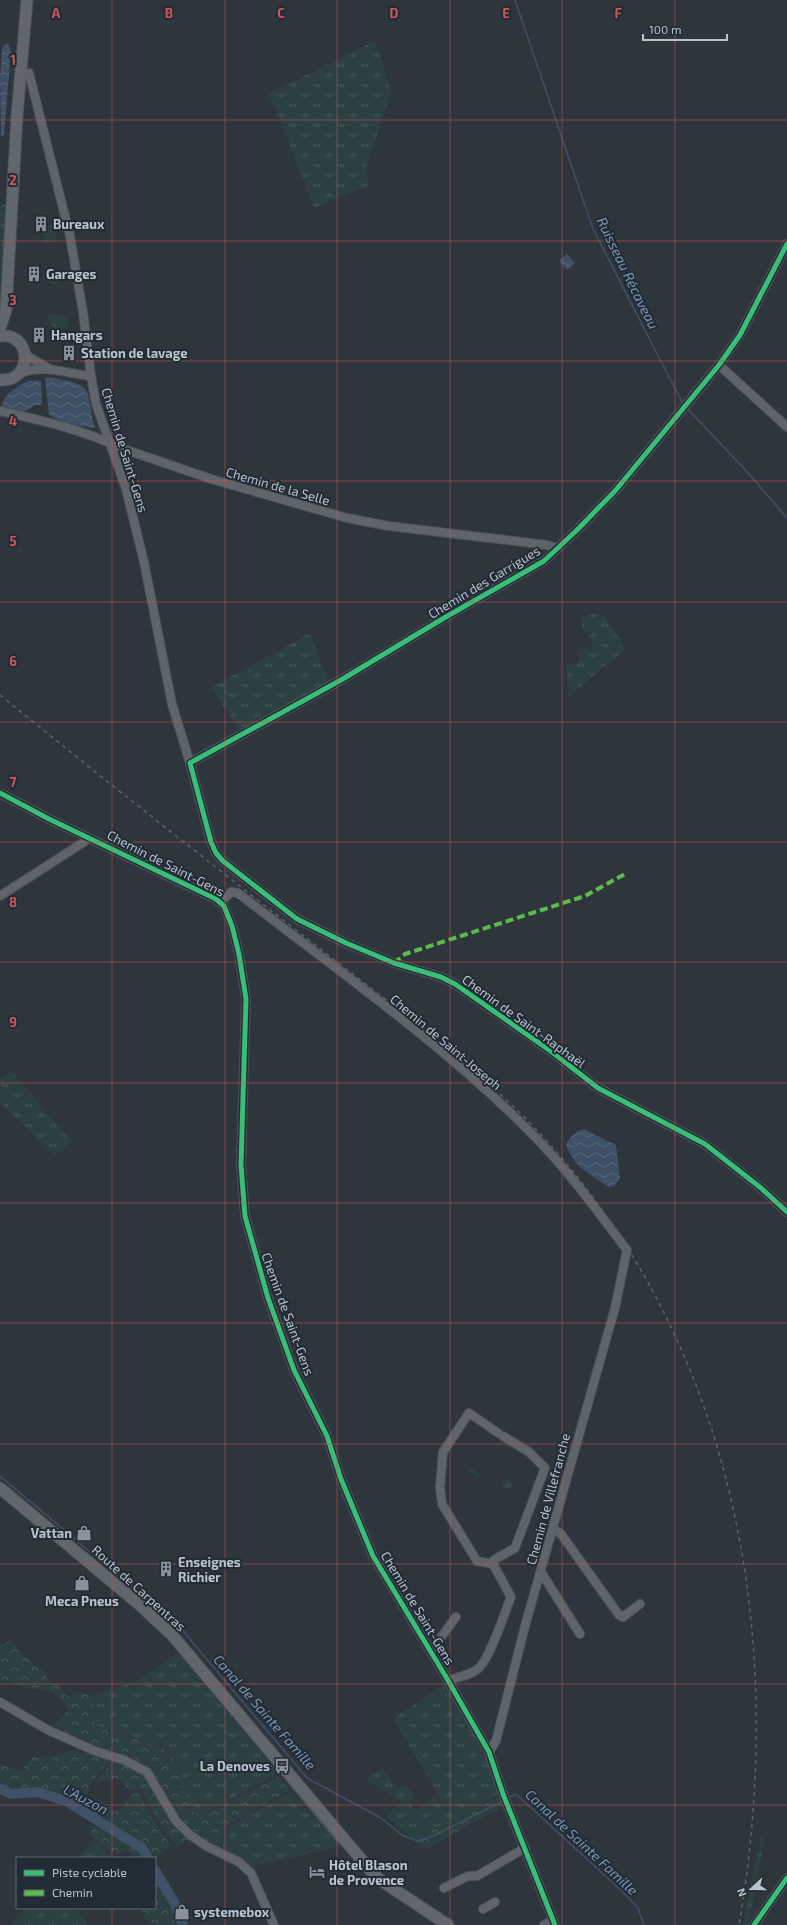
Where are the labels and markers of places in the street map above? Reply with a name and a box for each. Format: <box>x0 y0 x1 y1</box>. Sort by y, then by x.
building icon: Bureaux <box>32 215 50 233</box>
place label: Bureaux <box>53 216 105 232</box>
building icon: Garages <box>25 265 43 283</box>
place label: Garages <box>46 266 97 282</box>
building icon: Hangars <box>30 326 48 344</box>
place label: Hangars <box>51 327 103 343</box>
building icon: Station de lavage <box>60 344 78 362</box>
place label: Station de lavage <box>81 345 188 361</box>
shop icon: Vattan <box>75 1524 93 1542</box>
place label: Vattan <box>31 1525 72 1541</box>
place label: Enseignes Richier <box>178 1554 241 1585</box>
building icon: Enseignes Richier <box>157 1560 175 1578</box>
shop icon: Meca Pneus <box>73 1574 91 1592</box>
place label: Meca Pneus <box>45 1593 119 1609</box>
bus stop icon: La Denoves <box>273 1757 291 1775</box>
place label: La Denoves <box>200 1758 270 1774</box>
place label: Hôtel Blason de Provence <box>329 1857 408 1888</box>
hotel icon: Hôtel Blason de Provence <box>308 1863 326 1881</box>
shop icon: systemebox <box>173 1903 191 1921</box>
place label: systemebox <box>194 1904 270 1920</box>

